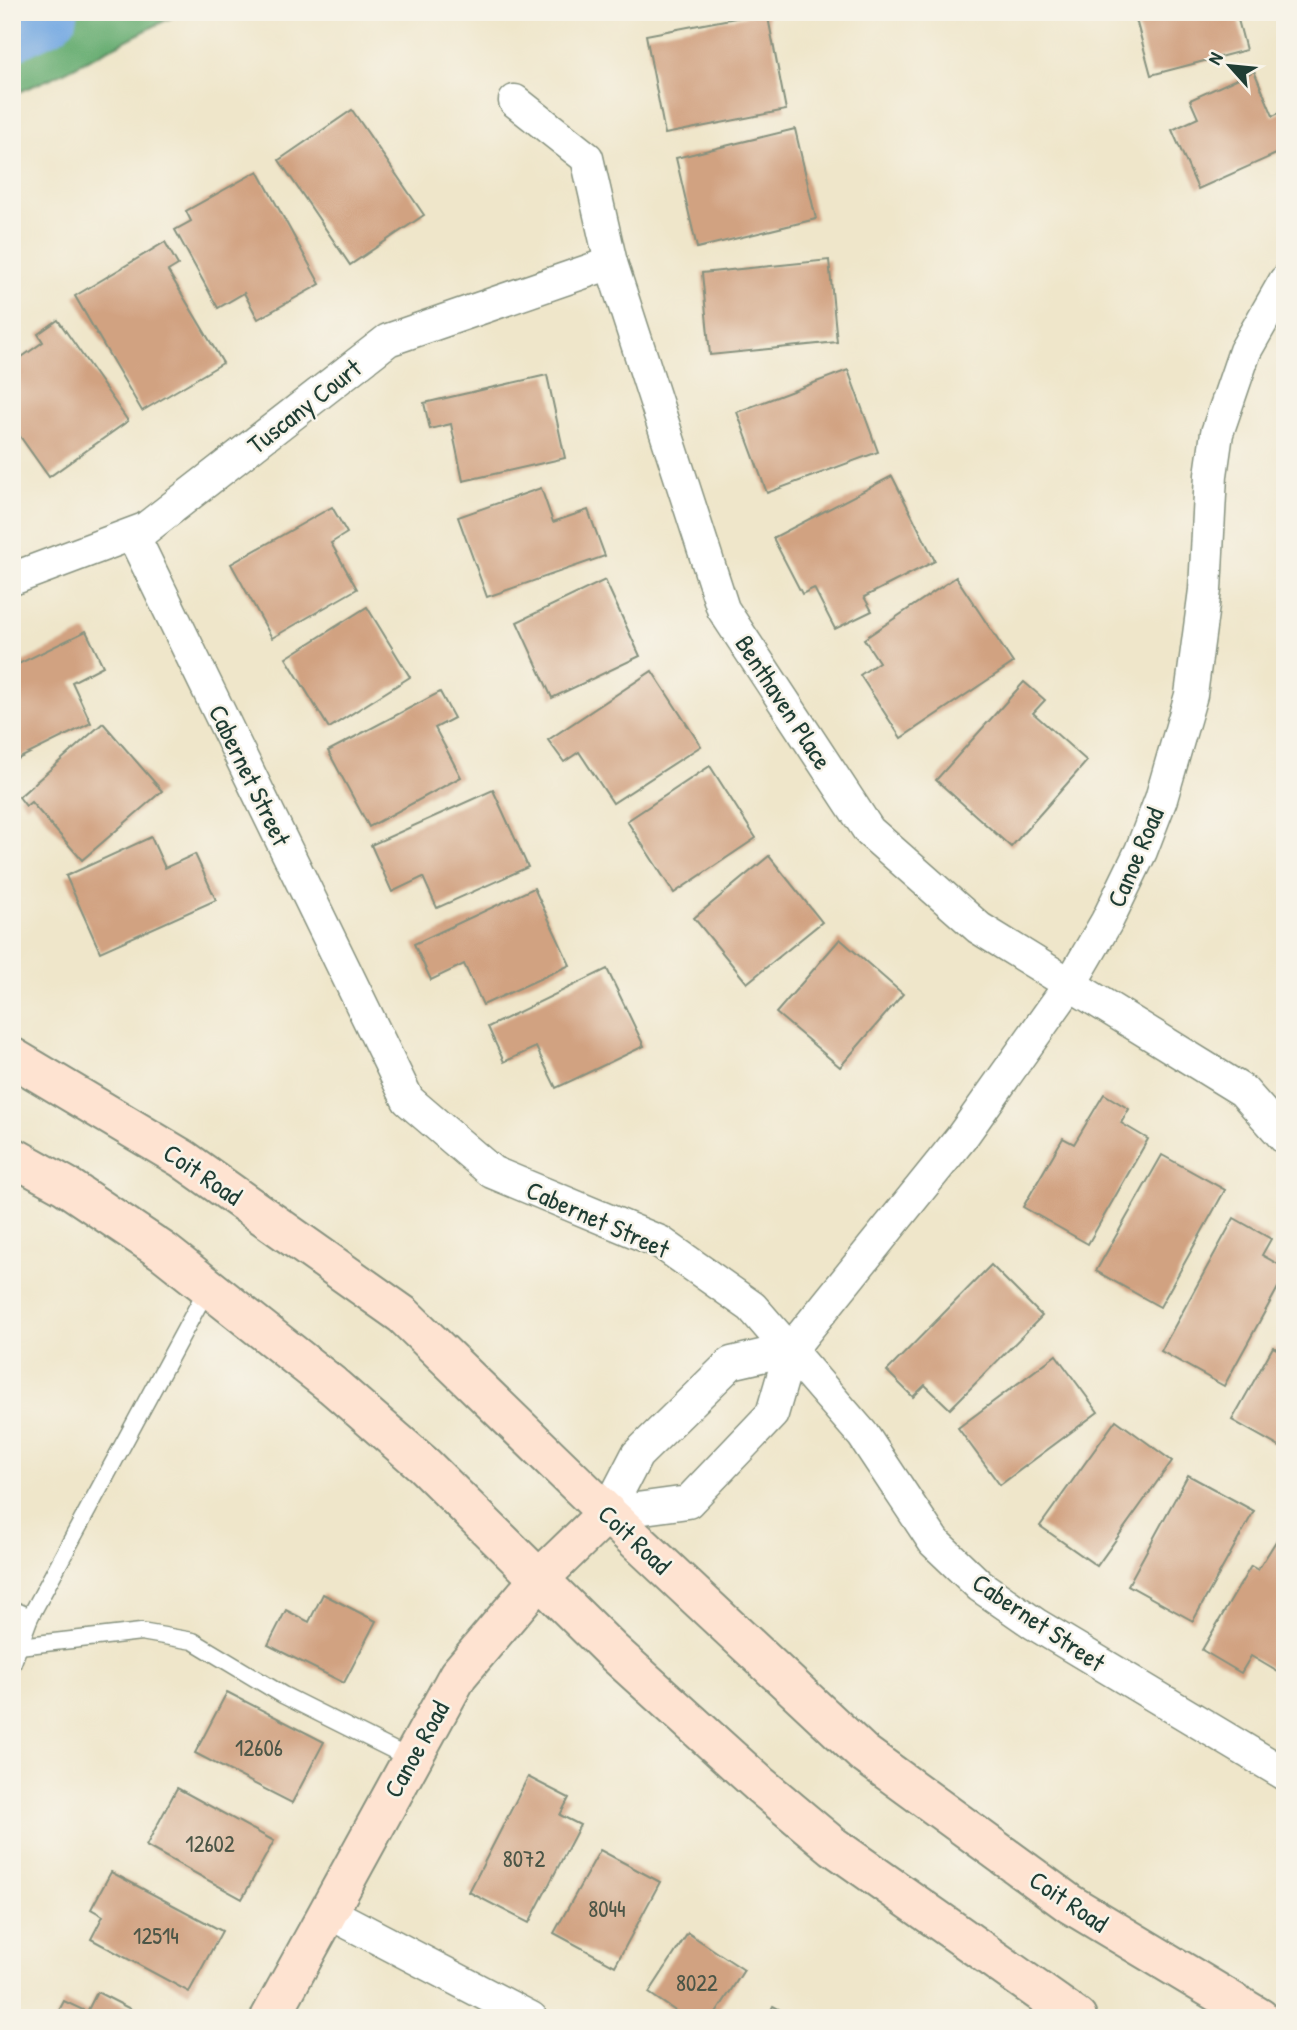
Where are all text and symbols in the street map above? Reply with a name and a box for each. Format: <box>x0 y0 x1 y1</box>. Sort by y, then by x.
north arrow <box>1196 32 1266 102</box>
text: N <box>1201 48 1229 69</box>
street label: Tuscany Court <box>240 350 369 462</box>
street label: Benthaven Place <box>727 628 841 776</box>
street label: Cabernet Street <box>201 699 300 852</box>
street label: Canoe Road <box>1098 802 1172 912</box>
street label: Coit Road <box>157 1135 249 1213</box>
street label: Cabernet Street <box>521 1172 676 1267</box>
street label: Coit Road <box>591 1496 679 1582</box>
street label: Cabernet Street <box>966 1565 1113 1680</box>
street label: Canoe Road <box>375 1694 457 1804</box>
house number: 12606 <box>235 1732 283 1763</box>
house number: 12602 <box>185 1828 235 1859</box>
house number: 8072 <box>503 1843 545 1874</box>
street label: Coit Road <box>1023 1862 1115 1940</box>
house number: 8044 <box>588 1893 626 1924</box>
house number: 12514 <box>133 1920 179 1951</box>
house number: 8022 <box>676 1967 718 1998</box>

